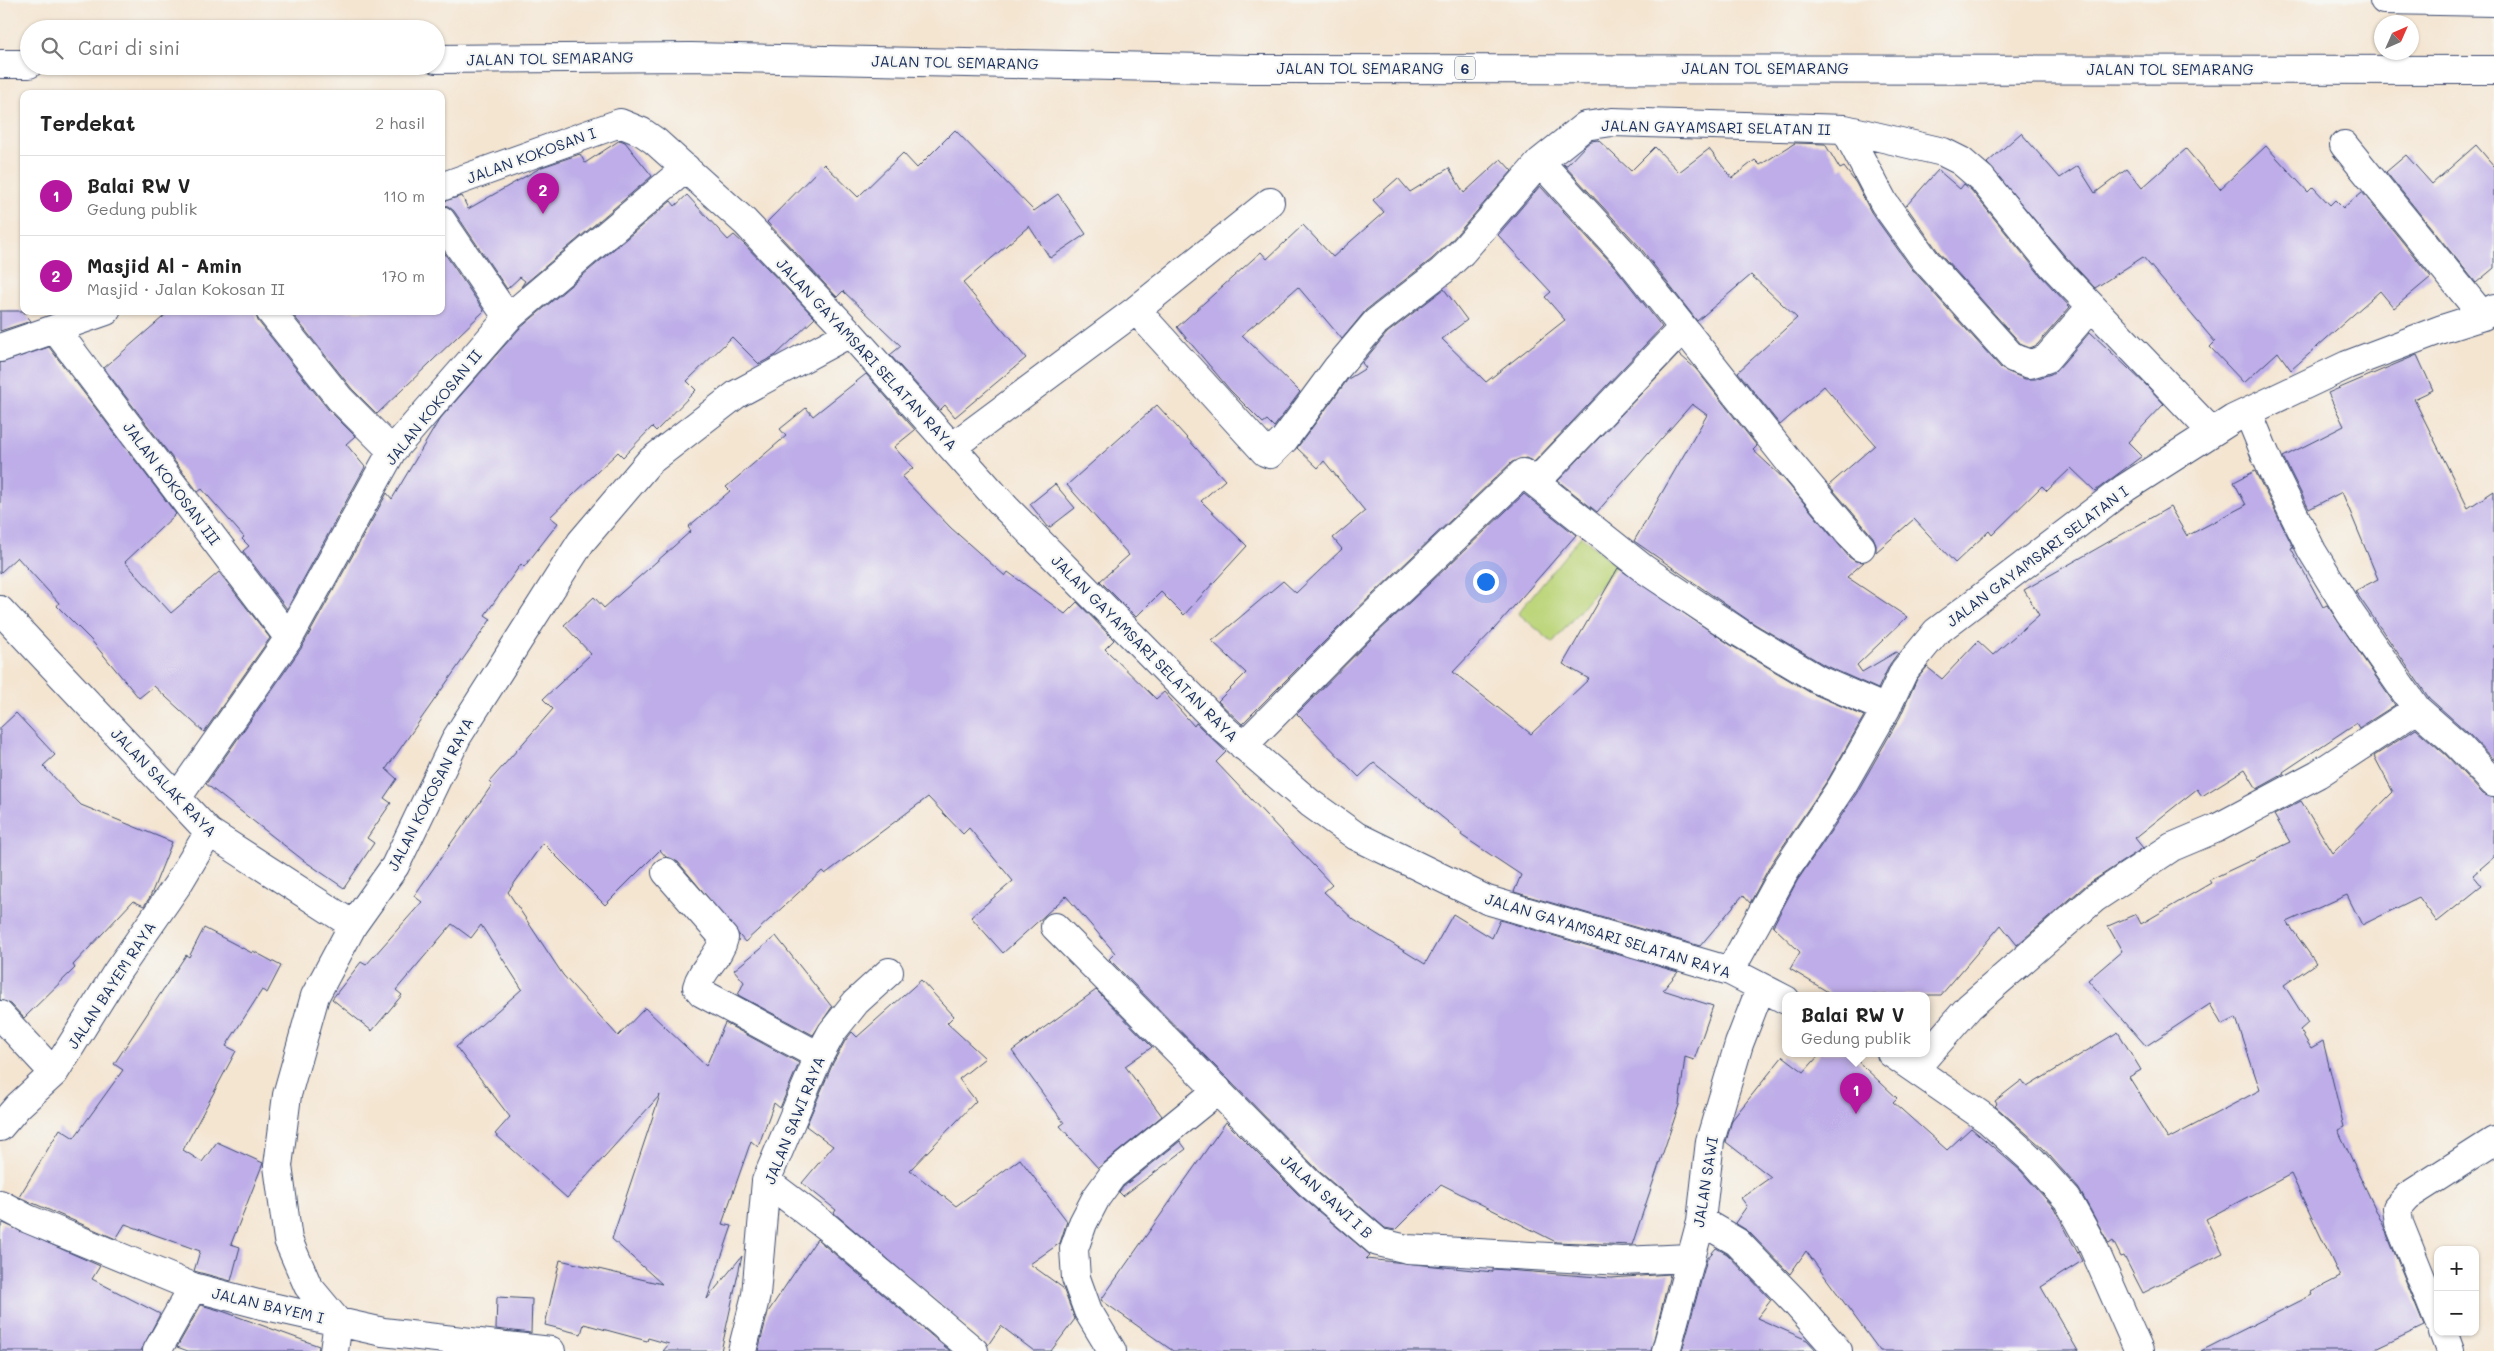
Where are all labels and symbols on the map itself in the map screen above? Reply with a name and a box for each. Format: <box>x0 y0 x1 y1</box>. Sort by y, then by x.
north arrow <box>2374 15 2419 60</box>
street label: JALAN TOL SEMARANG <box>466 47 634 69</box>
street label: JALAN TOL SEMARANG <box>871 51 1039 73</box>
road number: 6 <box>1455 56 1475 80</box>
street label: JALAN TOL SEMARANG <box>1276 58 1444 78</box>
street label: JALAN TOL SEMARANG <box>1681 58 1849 78</box>
street label: JALAN TOL SEMARANG <box>2086 59 2254 79</box>
street label: JALAN GAYAMSARI SELATAN II <box>1601 115 1831 139</box>
street label: JALAN KOKOSAN I <box>464 122 599 188</box>
pin: 2 <box>527 173 559 214</box>
street label: JALAN GAYAMSARI SELATAN RAYA <box>772 253 962 455</box>
street label: JALAN KOKOSAN II <box>380 345 486 469</box>
street label: JALAN KOKOSAN III <box>119 417 225 549</box>
street label: JALAN GAYAMSARI SELATAN I <box>1942 481 2132 631</box>
street label: JALAN GAYAMSARI SELATAN RAYA <box>1047 550 1243 746</box>
your location <box>1473 569 1499 595</box>
street label: JALAN KOKOSAN RAYA <box>383 714 477 874</box>
street label: JALAN SALAK RAYA <box>107 723 221 841</box>
street label: JALAN GAYAMSARI SELATAN RAYA <box>1483 888 1733 982</box>
street label: JALAN BAYEM RAYA <box>62 918 160 1052</box>
street label: JALAN SAWI RAYA <box>759 1053 829 1187</box>
pin: 1 <box>1840 1073 1872 1114</box>
street label: JALAN SAWI <box>1688 1135 1722 1229</box>
street label: JALAN SAWI I B <box>1277 1149 1377 1243</box>
street label: JALAN BAYEM I <box>210 1282 326 1328</box>

